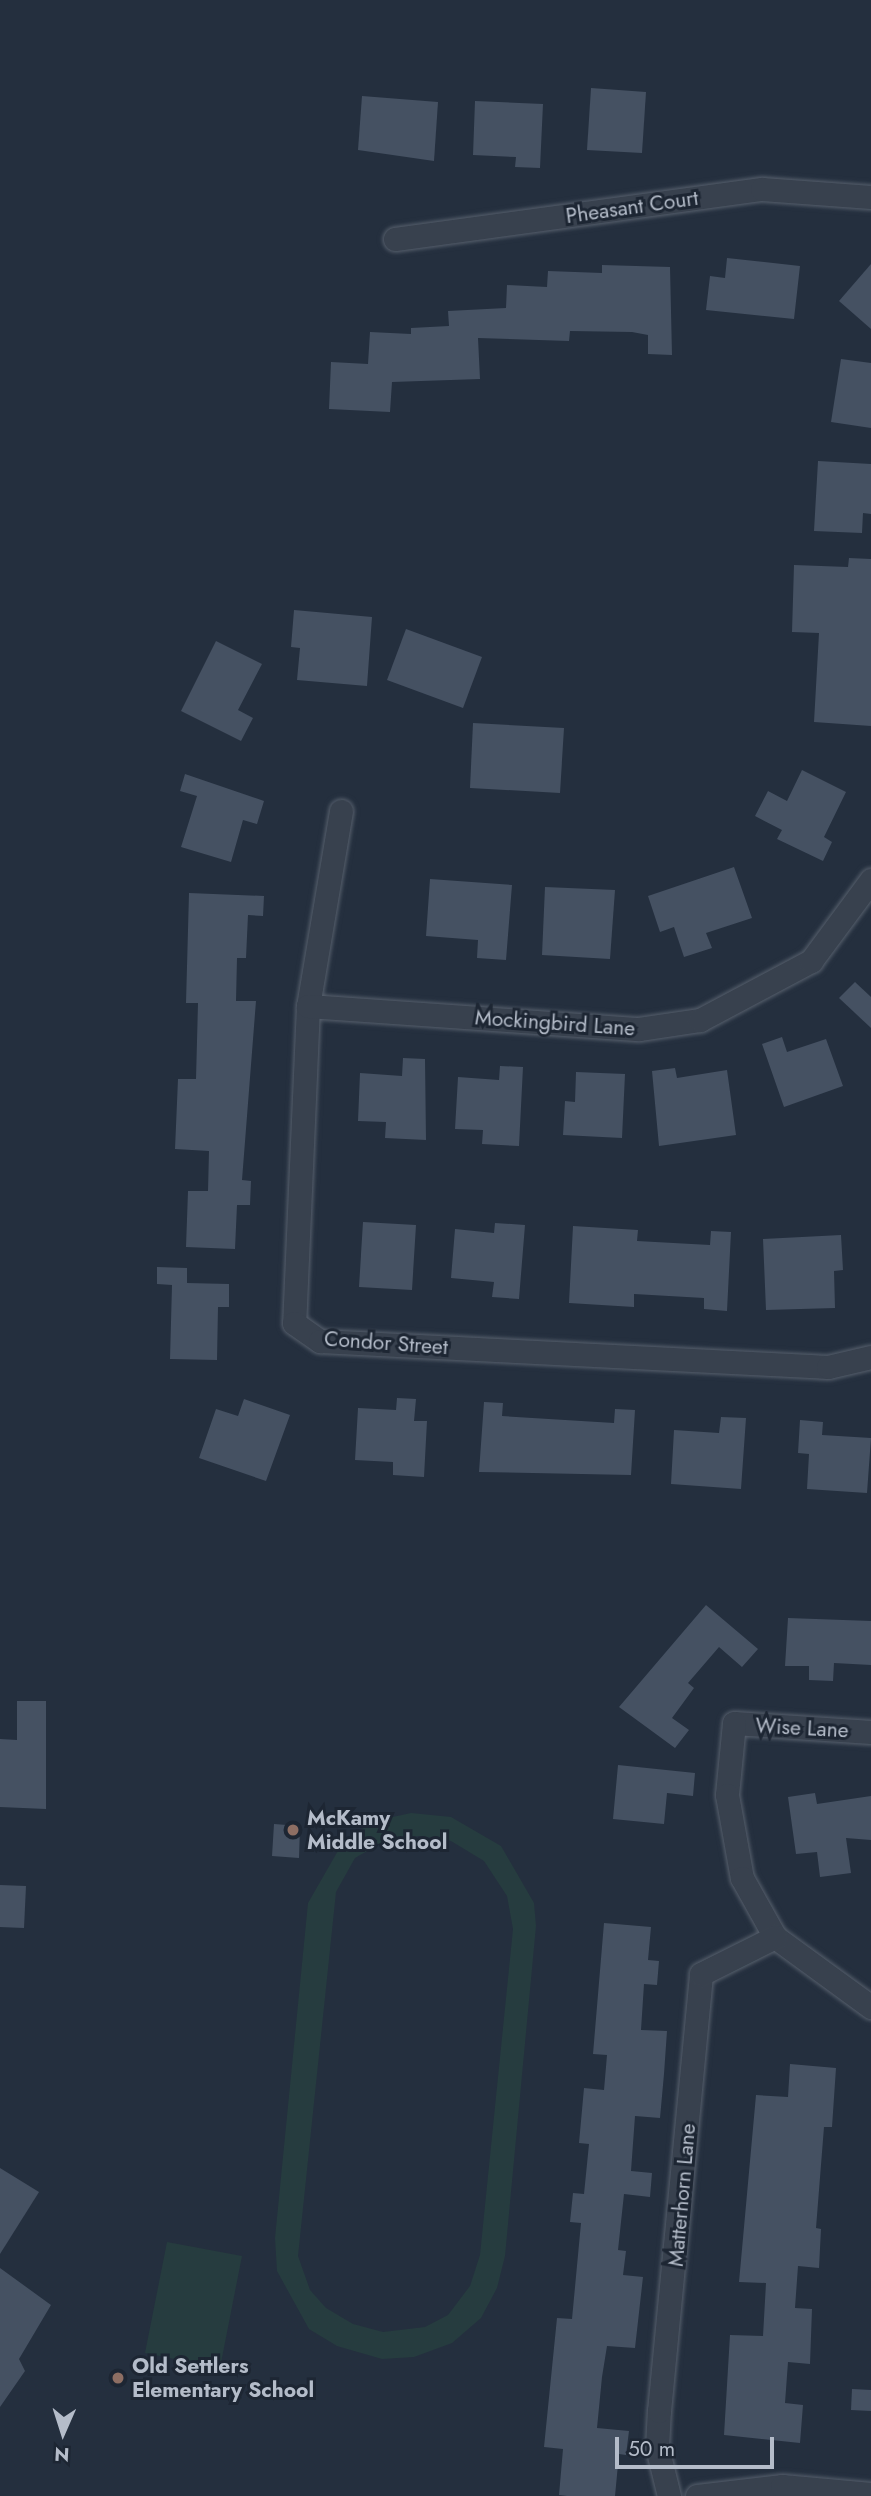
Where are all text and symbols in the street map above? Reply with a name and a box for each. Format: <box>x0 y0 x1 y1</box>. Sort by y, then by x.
street label: Pheasant Court <box>564 185 700 229</box>
street label: Mockingbird Lane <box>474 1005 636 1041</box>
street label: Condor Street <box>323 1326 449 1360</box>
street label: Wise Lane <box>755 1713 849 1743</box>
place label: McKamy Middle School <box>307 1805 447 1855</box>
marker: McKamy Middle School <box>285 1822 301 1838</box>
street label: Matterhorn Lane <box>663 2122 701 2268</box>
place label: Old Settlers Elementary School <box>132 2353 314 2403</box>
marker: Old Settlers Elementary School <box>110 2370 126 2386</box>
north arrow <box>28 2398 98 2468</box>
scale bar <box>619 2422 778 2466</box>
text: 50 m <box>628 2434 675 2464</box>
text: N <box>54 2441 70 2468</box>

